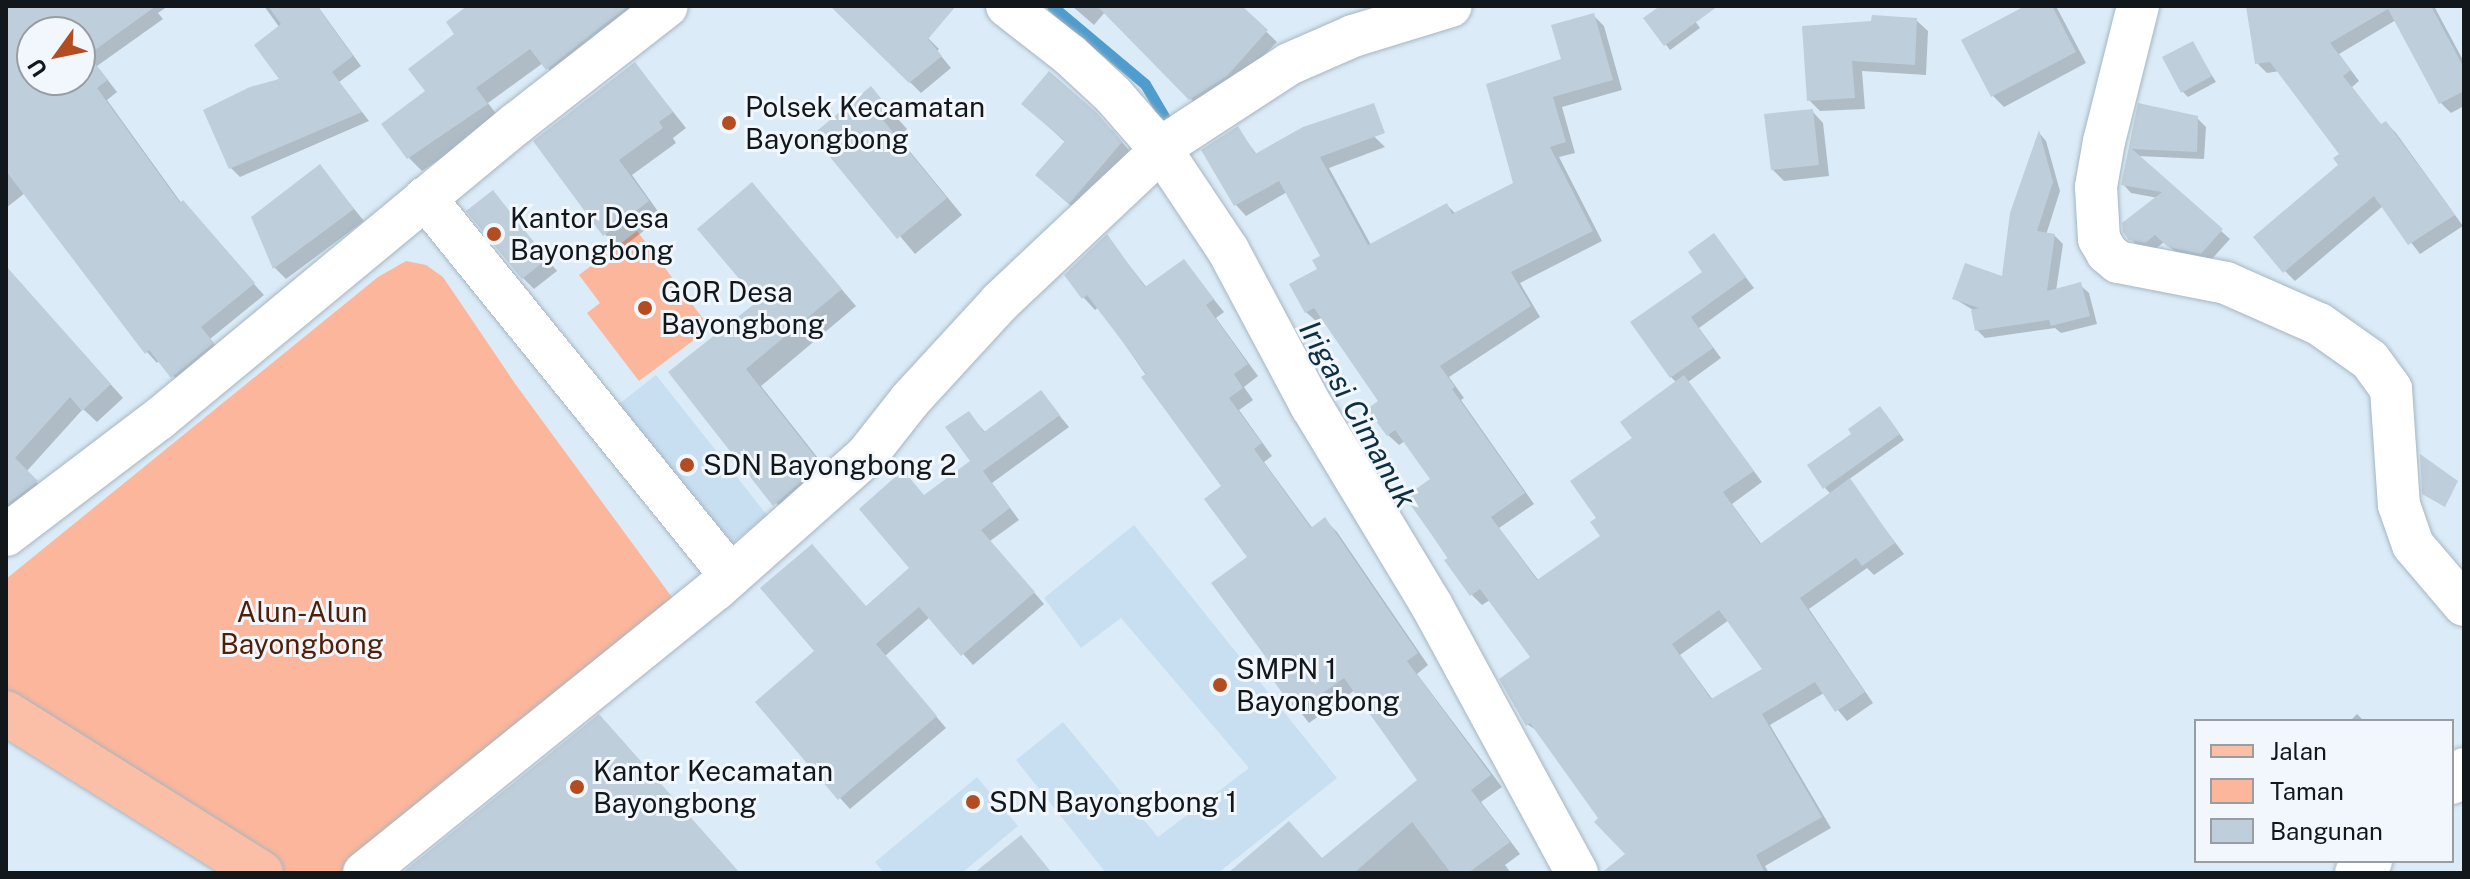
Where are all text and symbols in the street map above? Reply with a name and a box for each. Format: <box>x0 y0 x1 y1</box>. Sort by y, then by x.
north arrow <box>16 16 96 96</box>
text: U <box>22 54 53 82</box>
place label: Polsek Kecamatan Bayongbong <box>745 90 985 156</box>
marker: Polsek Kecamatan Bayongbong <box>720 114 738 132</box>
place label: Kantor Desa Bayongbong <box>510 201 674 267</box>
marker: Kantor Desa Bayongbong <box>485 225 503 243</box>
place label: GOR Desa Bayongbong <box>661 275 825 341</box>
marker: GOR Desa Bayongbong <box>636 299 654 317</box>
water label: Irigasi Cimanuk <box>1292 314 1424 514</box>
place label: SDN Bayongbong 2 <box>703 448 957 482</box>
marker: SDN Bayongbong 2 <box>678 456 696 474</box>
park label: Alun-Alun Bayongbong <box>220 595 384 661</box>
place label: SMPN 1 Bayongbong <box>1236 652 1400 718</box>
marker: SMPN 1 Bayongbong <box>1211 676 1229 694</box>
legend <box>2194 719 2454 863</box>
text: Jalan <box>2270 737 2327 765</box>
place label: Kantor Kecamatan Bayongbong <box>593 754 833 820</box>
text: Taman <box>2270 777 2344 805</box>
marker: Kantor Kecamatan Bayongbong <box>568 778 586 796</box>
place label: SDN Bayongbong 1 <box>989 785 1237 819</box>
marker: SDN Bayongbong 1 <box>964 793 982 811</box>
text: Bangunan <box>2270 817 2383 845</box>

